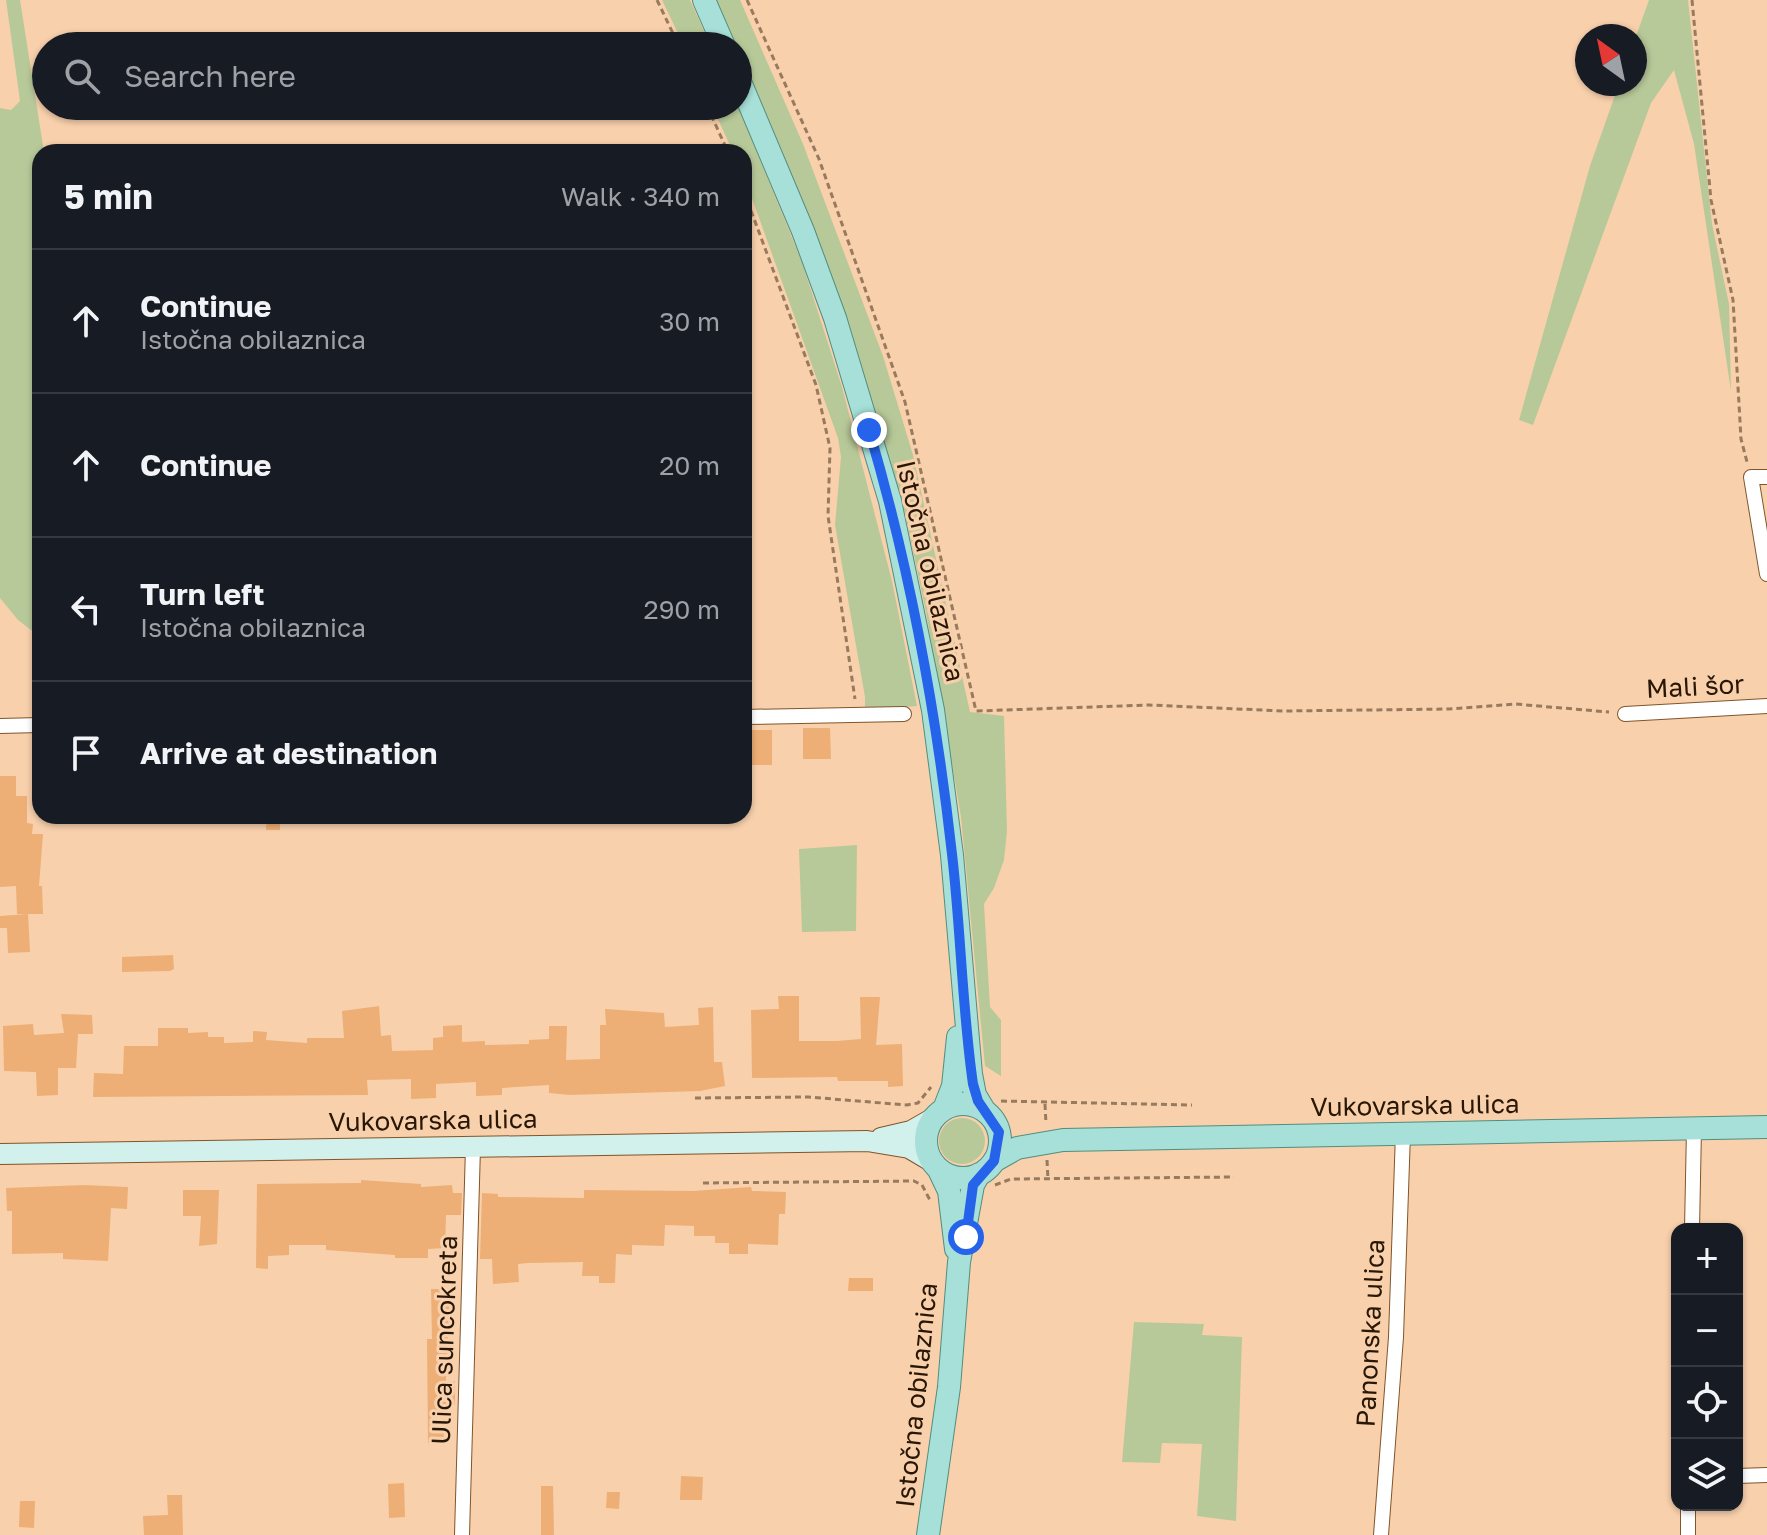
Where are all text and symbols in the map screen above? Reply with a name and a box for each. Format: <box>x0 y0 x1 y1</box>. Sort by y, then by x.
north arrow <box>1575 24 1647 96</box>
search box <box>32 32 752 120</box>
icon: search <box>60 54 104 98</box>
text: Search here <box>124 58 296 94</box>
text: 5 min <box>64 176 153 216</box>
text: Walk · 340 m <box>561 181 720 212</box>
text: Continue <box>140 288 271 324</box>
icon: ahead <box>64 299 108 343</box>
text: 30 m <box>659 306 720 337</box>
text: Istočna obilaznica <box>140 324 366 355</box>
route end <box>851 412 887 448</box>
icon: ahead <box>64 443 108 487</box>
text: Continue <box>140 447 271 483</box>
text: 20 m <box>659 450 720 481</box>
street label: Istočna obilaznica <box>890 457 972 685</box>
text: Turn left <box>140 576 265 612</box>
icon: left <box>64 587 108 631</box>
text: 290 m <box>644 594 720 625</box>
text: Istočna obilaznica <box>140 612 366 643</box>
street label: Mali šor <box>1645 668 1745 704</box>
icon: arrive <box>64 731 108 775</box>
text: Arrive at destination <box>140 735 437 771</box>
street label: Vukovarska ulica <box>1310 1088 1520 1122</box>
street label: Vukovarska ulica <box>328 1103 538 1137</box>
route start <box>948 1219 984 1255</box>
map controls <box>1671 1223 1743 1511</box>
button: + <box>1671 1223 1743 1295</box>
street label: Ulica suncokreta <box>425 1235 463 1445</box>
street label: Panonska ulica <box>1350 1238 1390 1428</box>
street label: Istočna obilaznica <box>889 1281 943 1509</box>
button: − <box>1671 1295 1743 1367</box>
button: locate <box>1671 1367 1743 1439</box>
button: layers <box>1671 1439 1743 1511</box>

